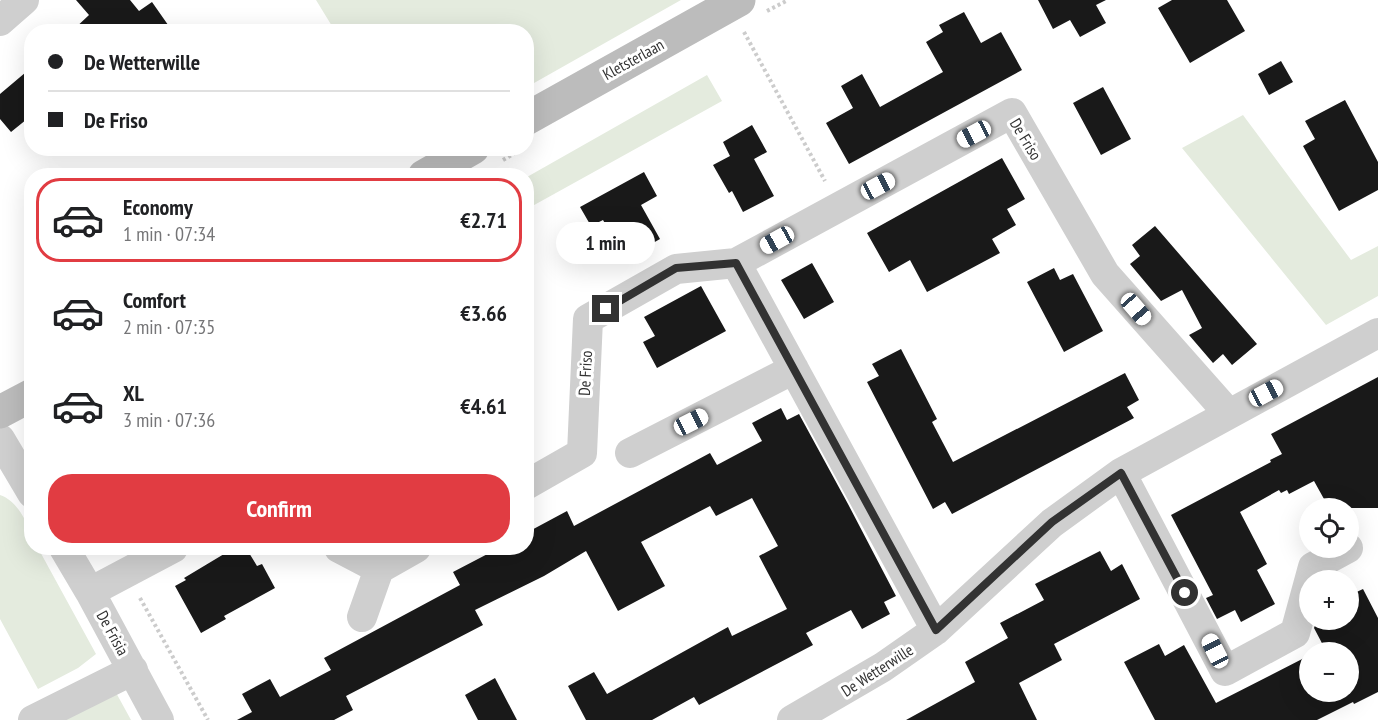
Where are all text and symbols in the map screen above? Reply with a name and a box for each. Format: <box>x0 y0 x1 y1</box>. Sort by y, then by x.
street label: Kletsterlaan <box>599 34 667 84</box>
text: De Wetterwille <box>84 48 200 76</box>
text: De Friso <box>84 106 148 134</box>
street label: De Friso <box>1006 114 1046 164</box>
car <box>954 118 994 150</box>
car <box>858 170 898 202</box>
icon: car <box>51 193 105 247</box>
text: Economy <box>123 193 193 221</box>
text: €2.71 <box>460 206 507 234</box>
text: 1 min · 07:34 <box>123 221 215 247</box>
callout: 1 min <box>556 222 656 264</box>
car <box>757 223 797 257</box>
text: 1 min <box>585 230 626 256</box>
icon: car <box>51 286 105 340</box>
text: Comfort <box>123 286 186 314</box>
car <box>1117 290 1155 328</box>
route end <box>592 295 619 322</box>
text: €3.66 <box>460 299 507 327</box>
text: 2 min · 07:35 <box>123 314 215 340</box>
street label: De Friso <box>574 350 596 396</box>
car <box>1246 377 1286 409</box>
icon: car <box>51 379 105 433</box>
text: XL <box>123 379 144 407</box>
text: €4.61 <box>460 392 507 420</box>
car <box>671 406 711 438</box>
text: 3 min · 07:36 <box>123 407 215 433</box>
button: Confirm <box>48 474 510 543</box>
map controls <box>1299 498 1359 702</box>
button: locate <box>1299 498 1359 558</box>
button: + <box>1299 570 1359 630</box>
route start <box>1171 579 1198 606</box>
street label: De Frisia <box>93 607 133 659</box>
car <box>1199 631 1231 671</box>
street label: De Wetterwille <box>837 639 917 701</box>
button: − <box>1299 642 1359 702</box>

